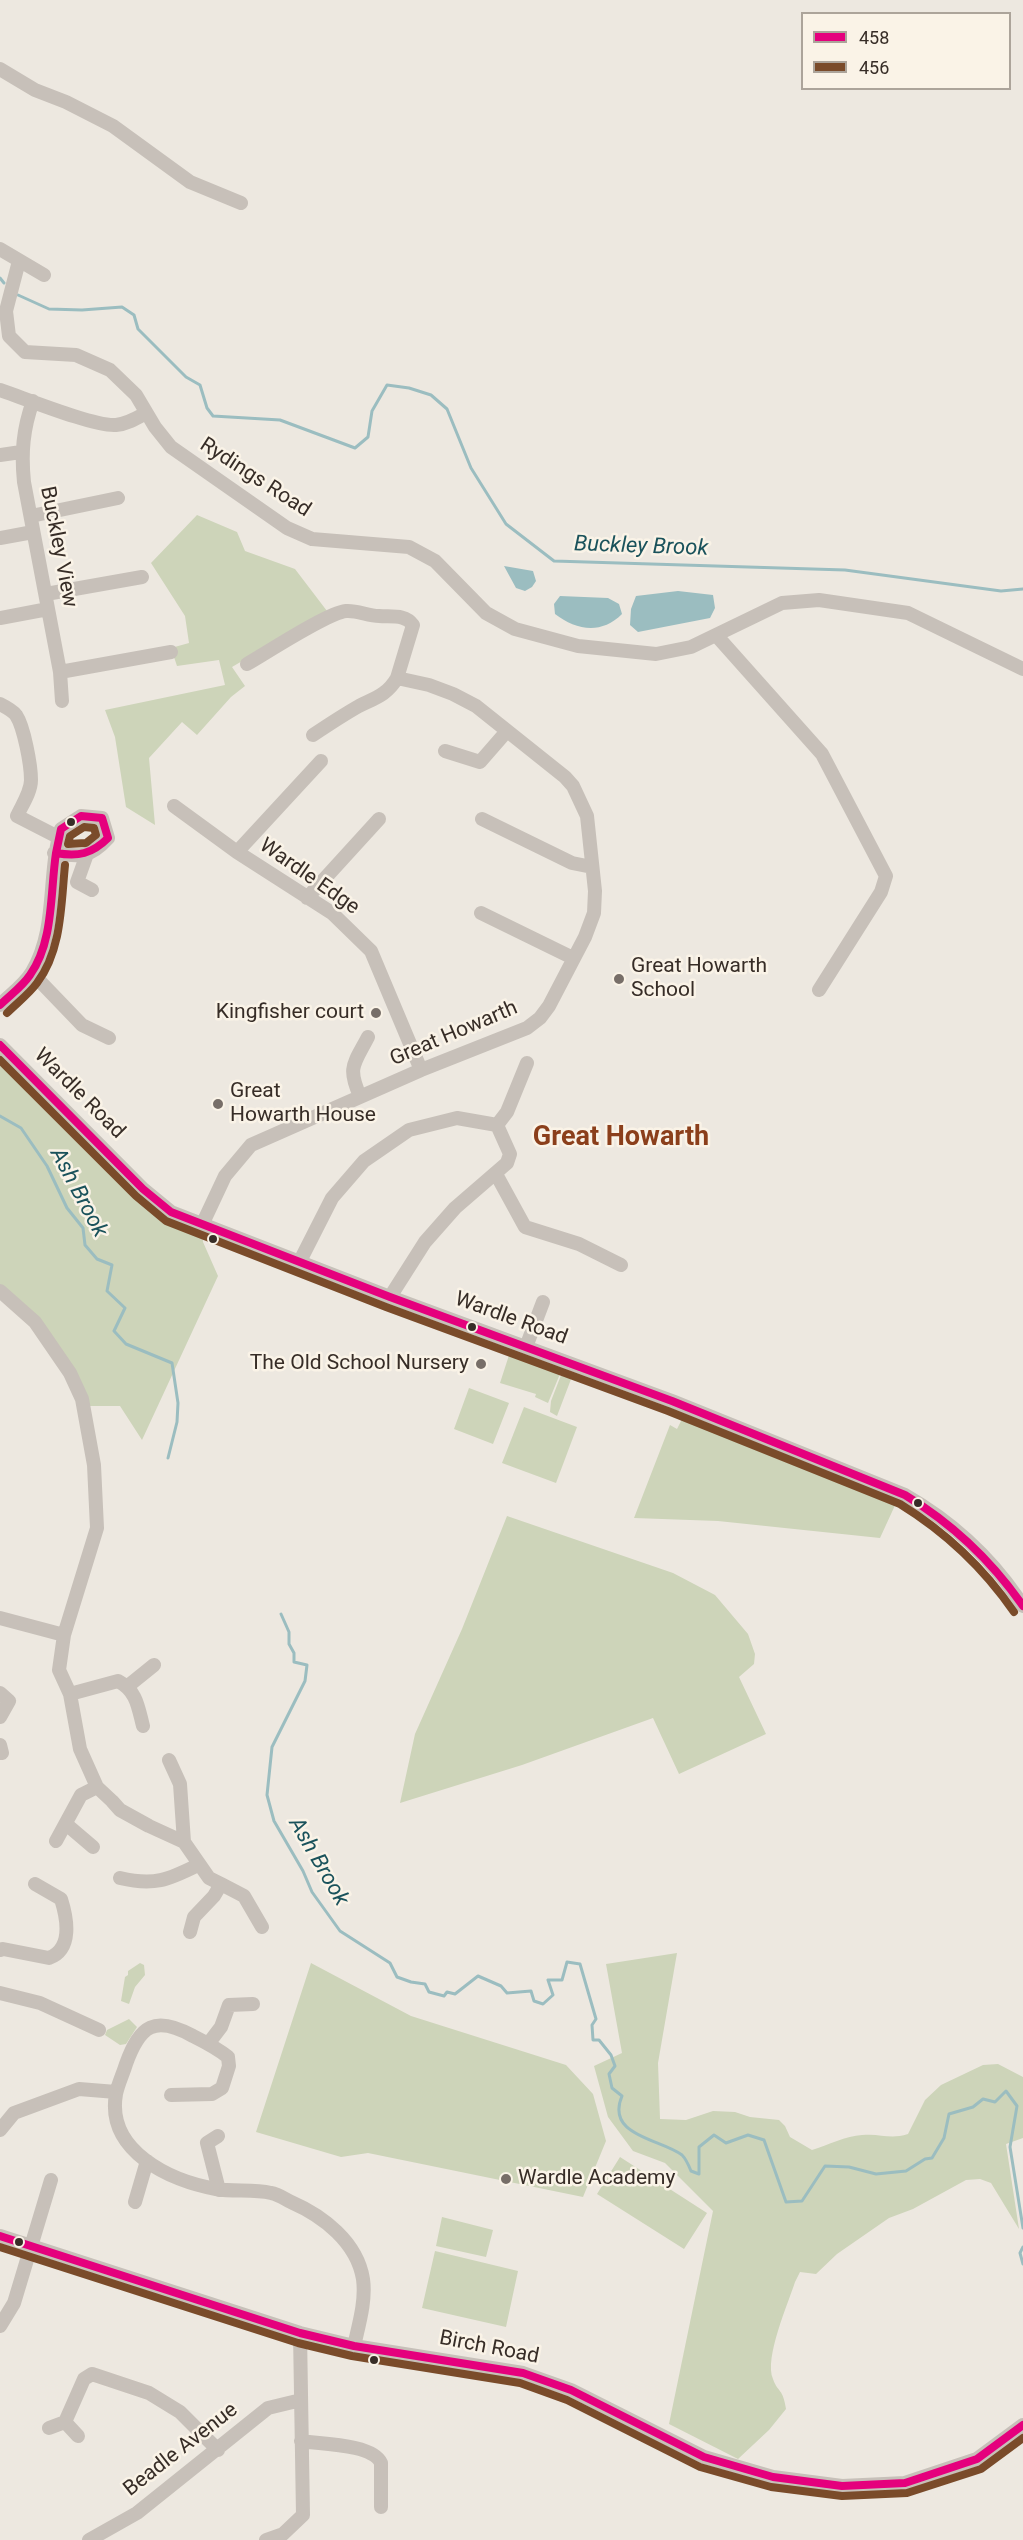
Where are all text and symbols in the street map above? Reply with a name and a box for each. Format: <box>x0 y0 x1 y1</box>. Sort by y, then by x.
legend <box>801 12 1011 90</box>
text: 458 <box>859 27 889 48</box>
text: 456 <box>859 57 889 78</box>
street label: Rydings Road <box>195 433 315 523</box>
street label: Buckley View <box>34 484 82 610</box>
water label: Buckley Brook <box>573 531 709 563</box>
unlabelled marker <box>65 816 77 828</box>
street label: Wardle Edge <box>254 833 364 921</box>
place label: Great Howarth School <box>631 954 767 1004</box>
marker: Great Howarth School <box>612 972 626 986</box>
street label: Great Howarth <box>386 996 522 1072</box>
place label: Kingfisher court <box>216 1000 364 1026</box>
marker: Kingfisher court <box>369 1006 383 1020</box>
street label: Wardle Road <box>28 1043 130 1145</box>
place label: Great Howarth House <box>230 1079 376 1129</box>
marker: Great Howarth House <box>211 1097 225 1111</box>
district label: Great Howarth <box>533 1122 709 1154</box>
water label: Ash Brook <box>43 1144 113 1242</box>
unlabelled marker <box>207 1233 219 1245</box>
street label: Wardle Road <box>451 1287 571 1351</box>
unlabelled marker <box>466 1321 478 1333</box>
place label: The Old School Nursery <box>250 1351 469 1377</box>
marker: The Old School Nursery <box>474 1357 488 1371</box>
unlabelled marker <box>912 1497 924 1509</box>
water label: Ash Brook <box>282 1813 354 1911</box>
place label: Wardle Academy <box>518 2166 675 2192</box>
marker: Wardle Academy <box>499 2172 513 2186</box>
unlabelled marker <box>13 2236 25 2248</box>
street label: Birch Road <box>437 2326 541 2370</box>
unlabelled marker <box>368 2354 380 2366</box>
street label: Beadle Avenue <box>119 2398 243 2502</box>

